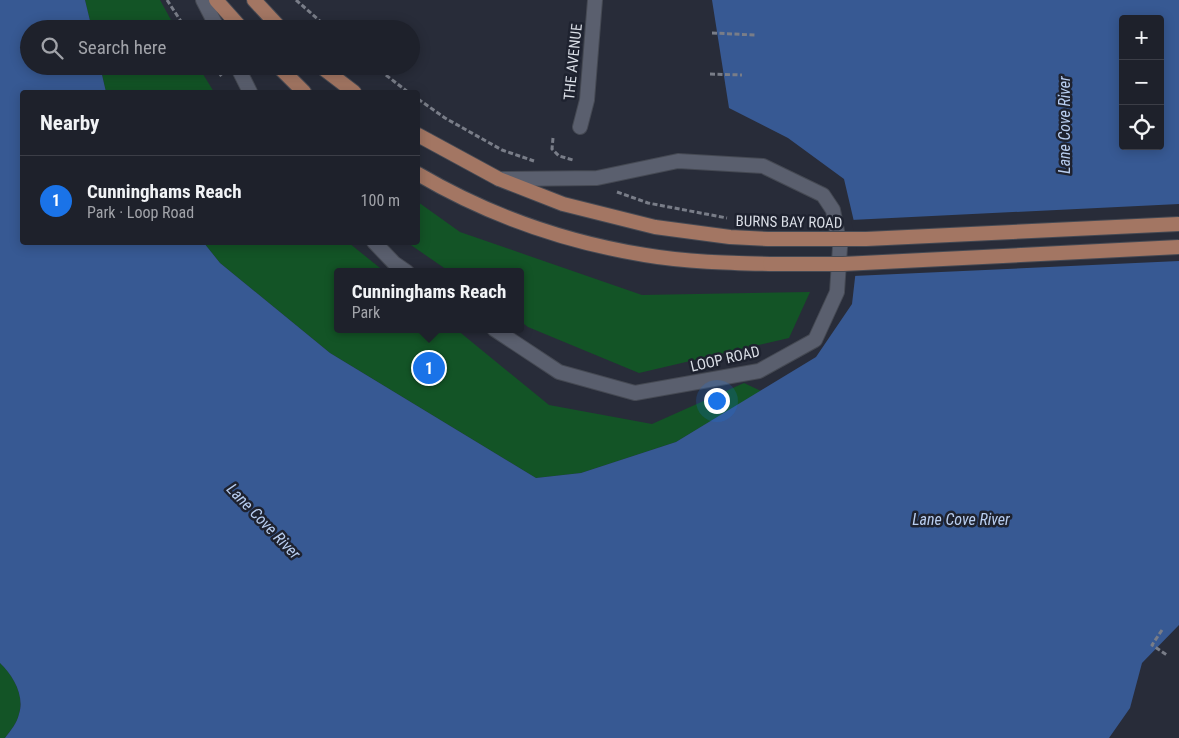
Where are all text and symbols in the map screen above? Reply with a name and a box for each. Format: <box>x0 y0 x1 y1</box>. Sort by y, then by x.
map controls <box>1119 15 1164 150</box>
button: + <box>1119 15 1164 60</box>
search box <box>20 20 420 75</box>
street label: THE AVENUE <box>560 23 586 101</box>
icon: search <box>38 34 66 62</box>
text: Search here <box>78 36 166 59</box>
button: − <box>1119 60 1164 105</box>
water label: Lane Cove River <box>1055 75 1074 174</box>
button: locate <box>1119 105 1164 150</box>
text: Nearby <box>40 111 99 135</box>
text: Cunninghams Reach <box>87 180 242 203</box>
text: 1 <box>52 191 60 210</box>
text: 100 m <box>361 191 400 210</box>
text: Park · Loop Road <box>87 203 194 222</box>
street label: BURNS BAY ROAD <box>736 212 842 232</box>
popup <box>334 268 524 333</box>
text: Cunninghams Reach <box>352 280 506 303</box>
text: Park <box>352 303 380 322</box>
street label: LOOP ROAD <box>689 342 761 376</box>
pin: 1 <box>413 349 445 387</box>
your location <box>704 388 730 414</box>
water label: Lane Cove River <box>223 480 305 564</box>
water label: Lane Cove River <box>912 510 1011 529</box>

